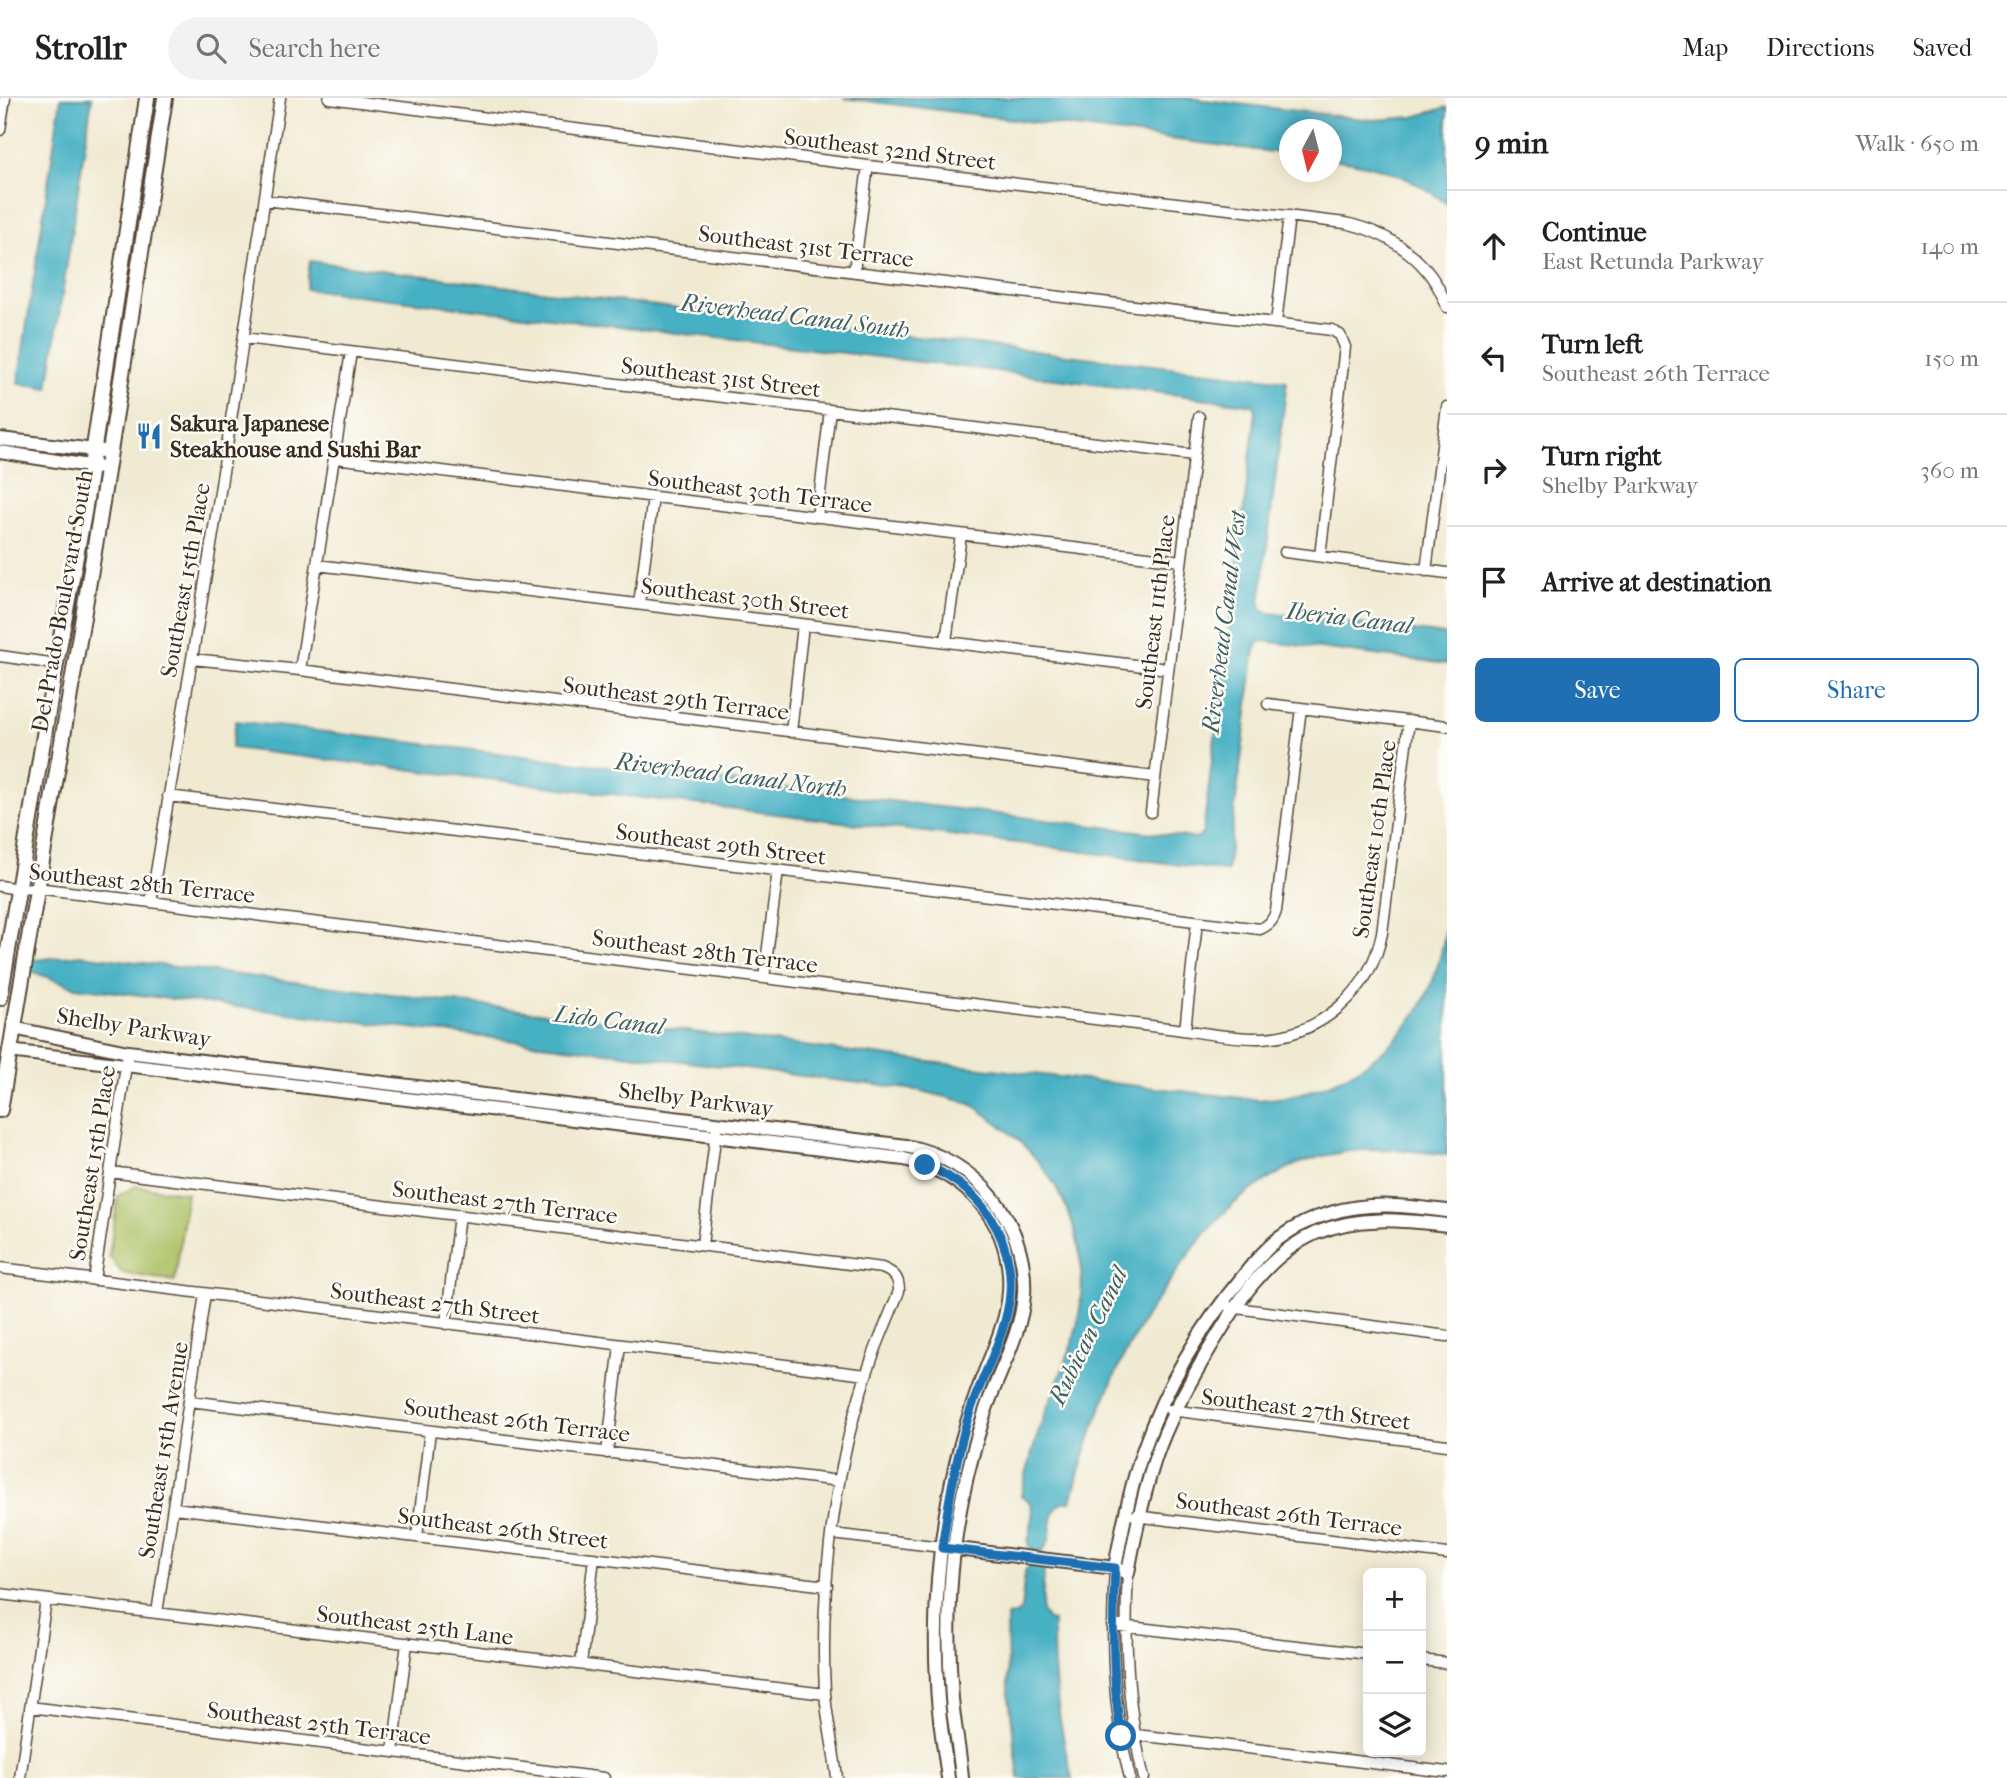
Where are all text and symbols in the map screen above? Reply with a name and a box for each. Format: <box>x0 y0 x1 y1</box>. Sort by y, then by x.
search box <box>168 17 658 80</box>
text: Strollr <box>35 29 126 68</box>
icon: search <box>192 29 230 67</box>
text: Search here <box>248 33 380 64</box>
text: Map <box>1682 34 1728 62</box>
text: Directions <box>1766 34 1874 62</box>
text: Saved <box>1912 34 1972 62</box>
north arrow <box>1279 119 1342 182</box>
street label: Southeast 32nd Street <box>782 123 998 176</box>
text: 9 min <box>1475 126 1548 161</box>
text: Walk · 650 m <box>1856 130 1979 157</box>
text: Continue <box>1542 217 1647 248</box>
street label: Southeast 31st Terrace <box>697 220 915 273</box>
icon: ahead <box>1475 227 1513 265</box>
text: 140 m <box>1920 233 1979 260</box>
text: East Retunda Parkway <box>1542 248 1764 275</box>
water label: Riverhead Canal South <box>677 288 911 344</box>
text: Turn left <box>1542 329 1643 360</box>
icon: left <box>1475 339 1513 377</box>
text: 150 m <box>1924 345 1979 372</box>
street label: Southeast 31st Street <box>620 352 822 403</box>
text: Southeast 26th Terrace <box>1542 360 1770 387</box>
place label: Sakura Japanese Steakhouse and Sushi Bar <box>170 410 422 463</box>
restaurant icon: Sakura Japanese Steakhouse and Sushi Bar <box>134 421 164 451</box>
text: Turn right <box>1542 441 1662 472</box>
icon: right <box>1475 451 1513 489</box>
text: 360 m <box>1920 457 1979 484</box>
street label: Southeast 30th Terrace <box>646 464 874 519</box>
street label: Del Prado Boulevard South <box>26 467 99 735</box>
text: Shelby Parkway <box>1542 472 1698 499</box>
street label: Southeast 15th Place <box>155 481 216 680</box>
water label: Riverhead Canal West <box>1196 507 1252 737</box>
street label: Southeast 11th Place <box>1130 513 1181 711</box>
icon: arrive <box>1475 563 1513 601</box>
text: Arrive at destination <box>1542 567 1772 598</box>
street label: Southeast 30th Street <box>639 572 851 625</box>
water label: Iberia Canal <box>1284 596 1416 640</box>
button: Save <box>1475 658 1720 722</box>
button: Share <box>1734 658 1979 722</box>
street label: Southeast 29th Terrace <box>561 671 791 726</box>
street label: Southeast 10th Place <box>1347 738 1402 940</box>
water label: Riverhead Canal North <box>612 747 848 803</box>
street label: Southeast 29th Street <box>614 818 828 871</box>
street label: Southeast 28th Terrace <box>28 858 256 909</box>
street label: Southeast 28th Terrace <box>591 924 819 979</box>
water label: Lido Canal <box>551 999 668 1041</box>
street label: Shelby Parkway <box>55 1002 214 1053</box>
street label: Southeast 15th Place <box>64 1063 121 1263</box>
street label: Shelby Parkway <box>617 1077 776 1122</box>
route end <box>909 1149 940 1180</box>
street label: Southeast 27th Terrace <box>391 1175 619 1230</box>
water label: Rubican Canal <box>1042 1260 1135 1411</box>
street label: Southeast 27th Street <box>329 1277 541 1330</box>
street label: Southeast 15th Avenue <box>133 1340 194 1560</box>
street label: Southeast 27th Street <box>1200 1383 1412 1436</box>
street label: Southeast 26th Terrace <box>402 1393 632 1448</box>
street label: Southeast 26th Terrace <box>1174 1487 1404 1542</box>
street label: Southeast 26th Street <box>396 1502 610 1555</box>
map controls <box>1363 1568 1426 1757</box>
button: + <box>1363 1568 1426 1631</box>
street label: Southeast 25th Lane <box>315 1600 515 1651</box>
button: − <box>1363 1631 1426 1694</box>
button: layers <box>1363 1694 1426 1757</box>
street label: Southeast 25th Terrace <box>205 1696 432 1751</box>
route start <box>1105 1720 1136 1751</box>

